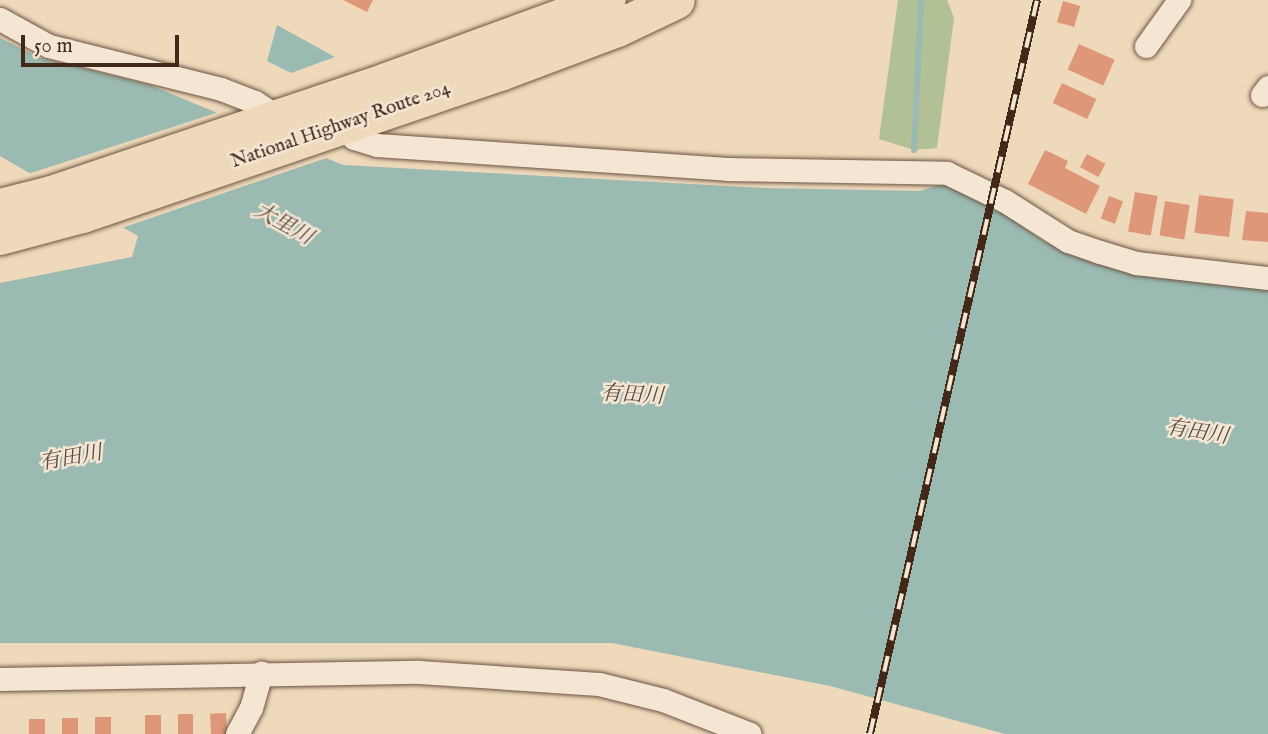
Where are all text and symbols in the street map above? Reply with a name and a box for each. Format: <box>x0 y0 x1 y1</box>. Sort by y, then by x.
scale bar <box>24 21 182 65</box>
text: 50 m <box>34 33 73 60</box>
street label: National Highway Route 204 <box>228 78 454 174</box>
water label: 大里川 <box>249 199 317 251</box>
water label: 有田川 <box>600 382 664 410</box>
water label: 有田川 <box>1164 416 1230 450</box>
water label: 有田川 <box>38 441 104 477</box>

